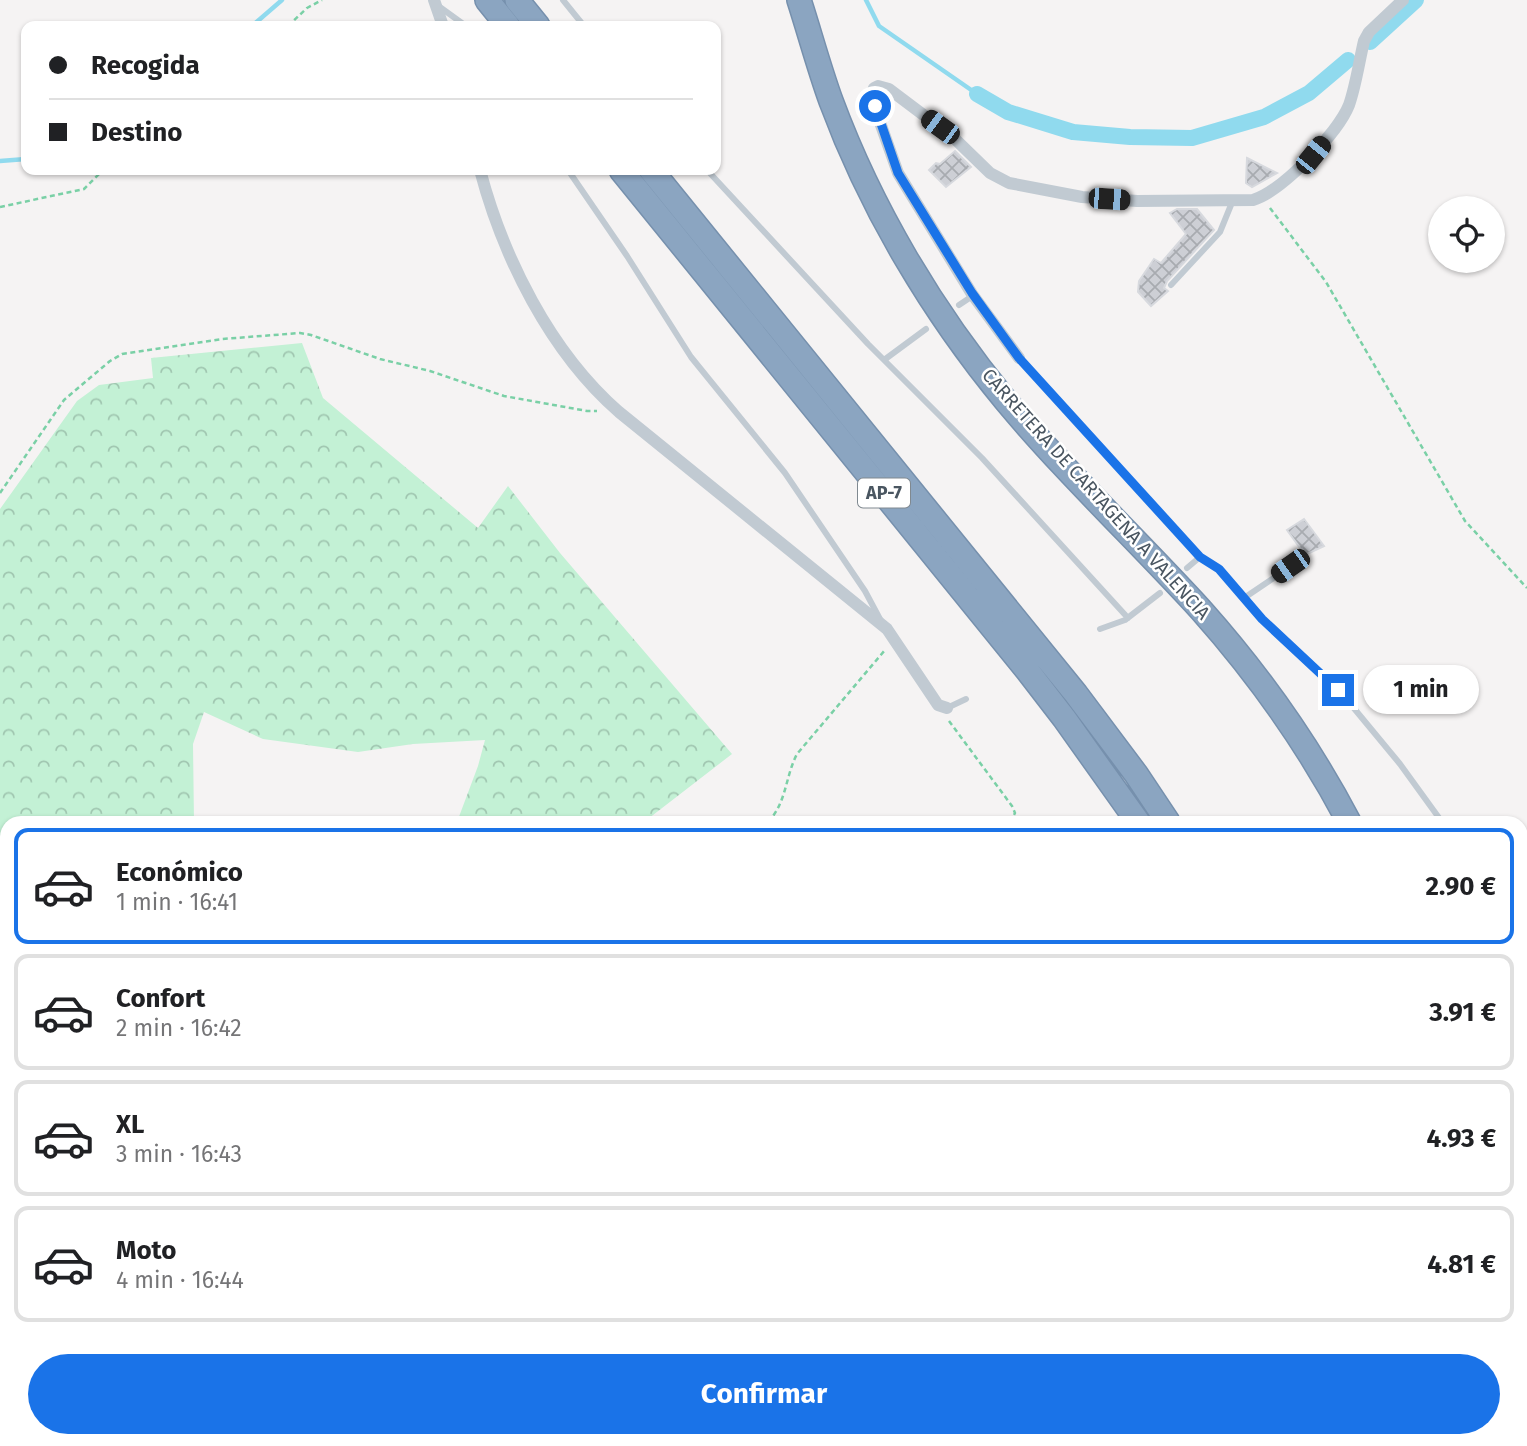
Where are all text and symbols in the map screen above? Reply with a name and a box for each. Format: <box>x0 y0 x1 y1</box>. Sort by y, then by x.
text: Recogida <box>91 50 200 81</box>
route start <box>859 90 891 122</box>
car <box>917 106 964 148</box>
text: Destino <box>91 117 182 148</box>
car <box>1292 132 1335 178</box>
car <box>1088 187 1131 211</box>
map controls <box>1428 196 1505 273</box>
button: locate <box>1428 196 1505 273</box>
street label: CARRETERA DE CARTAGENA A VALENCIA <box>977 364 1215 624</box>
road number: AP-7 <box>858 478 910 508</box>
car <box>1267 545 1314 587</box>
callout: 1 min <box>1362 666 1478 714</box>
route end <box>1322 674 1354 706</box>
text: 1 min <box>1393 675 1449 703</box>
icon: car <box>32 855 95 918</box>
text: Económico <box>116 857 243 888</box>
text: 2.90 € <box>1426 871 1496 902</box>
text: 1 min · 16:41 <box>116 888 238 916</box>
icon: car <box>32 981 95 1044</box>
text: Confort <box>116 983 205 1014</box>
text: 3.91 € <box>1429 997 1496 1028</box>
text: 2 min · 16:42 <box>116 1014 242 1042</box>
icon: car <box>32 1107 95 1170</box>
text: XL <box>116 1109 144 1140</box>
text: 4.93 € <box>1427 1123 1496 1154</box>
text: 3 min · 16:43 <box>116 1140 242 1168</box>
icon: car <box>32 1233 95 1296</box>
text: Moto <box>116 1235 176 1266</box>
text: 4.81 € <box>1427 1249 1496 1280</box>
text: 4 min · 16:44 <box>116 1266 244 1294</box>
button: Confirmar <box>28 1354 1500 1434</box>

